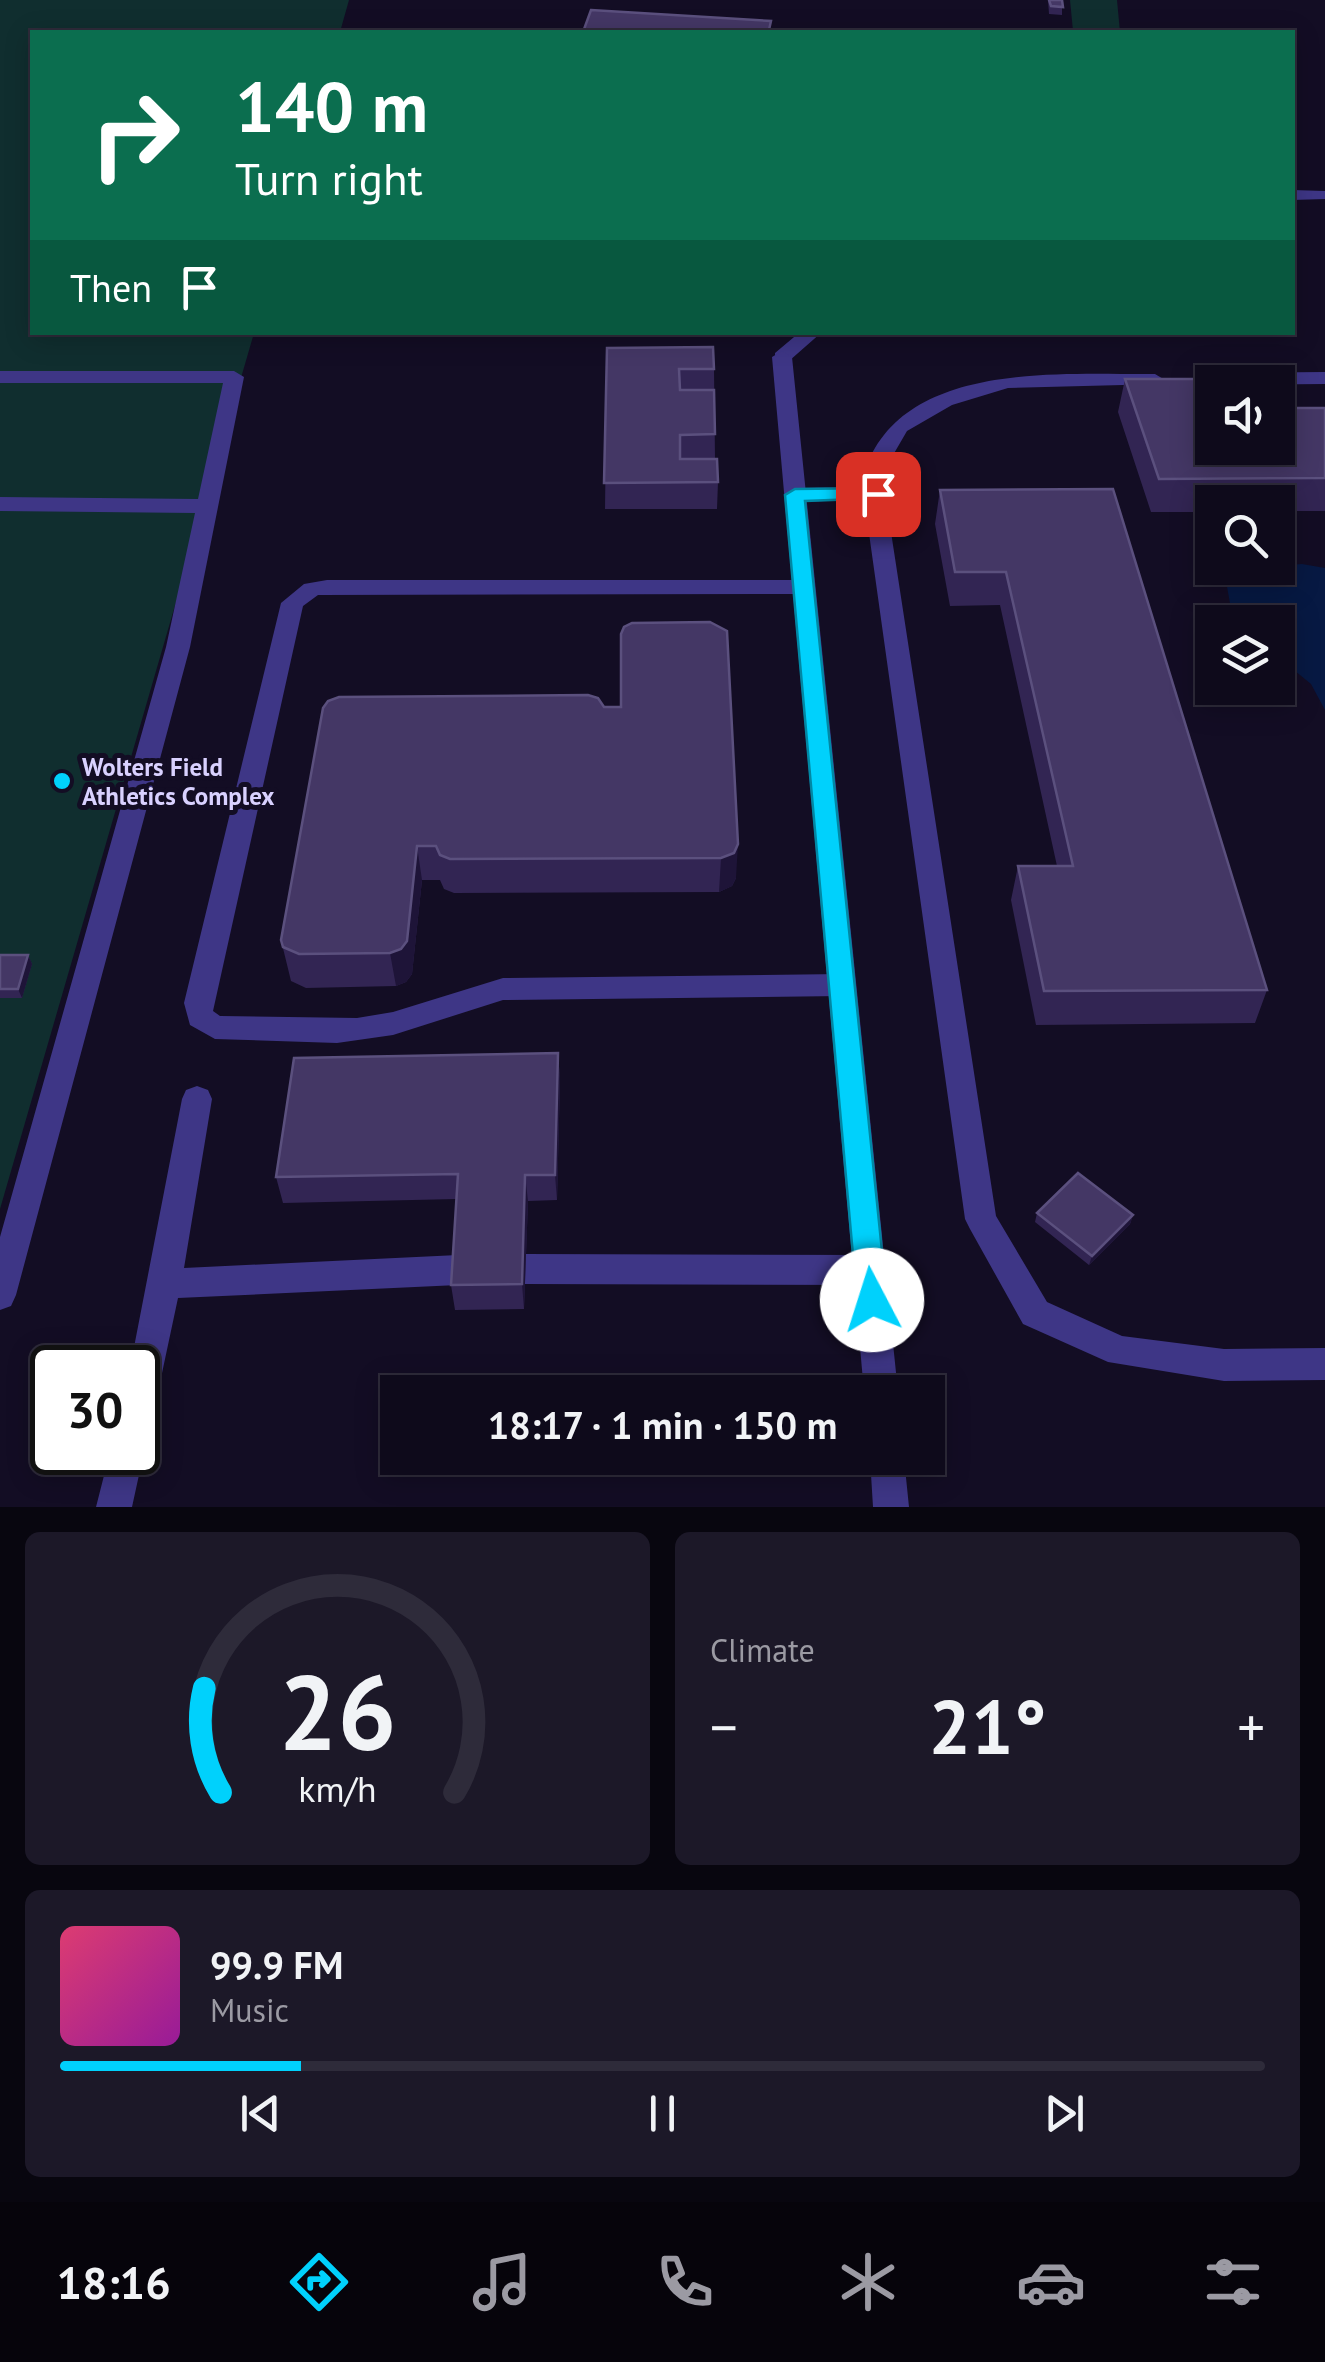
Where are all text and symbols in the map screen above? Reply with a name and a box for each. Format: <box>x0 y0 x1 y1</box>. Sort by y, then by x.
text: 140 m <box>235 61 428 151</box>
icon: right <box>70 70 200 200</box>
text: Turn right <box>235 149 423 207</box>
icon: arrive <box>172 260 227 315</box>
text: Then <box>70 263 152 312</box>
map controls <box>1195 365 1295 705</box>
button: sound <box>1195 365 1295 465</box>
pin <box>836 452 921 537</box>
icon: arrive <box>851 467 906 522</box>
button: search <box>1195 485 1295 585</box>
button: layers <box>1195 605 1295 705</box>
place label: Wolters Field Athletics Complex <box>82 751 274 812</box>
marker: Wolters Field Athletics Complex <box>51 770 73 792</box>
position arrow <box>820 1248 924 1352</box>
speed limit sign: 30 <box>30 1345 160 1475</box>
text: 18:17 · 1 min · 150 m <box>488 1400 837 1449</box>
text: Climate <box>710 1629 815 1671</box>
text: 26 <box>279 1644 396 1779</box>
text: 21° <box>929 1678 1046 1775</box>
text: − <box>710 1691 738 1762</box>
text: + <box>1237 1691 1265 1762</box>
text: km/h <box>298 1766 377 1812</box>
text: 99.9 FM <box>210 1940 343 1989</box>
text: Music <box>210 1989 289 2031</box>
icon: previous <box>233 2086 288 2141</box>
icon: pause <box>635 2086 690 2141</box>
icon: next <box>1037 2086 1092 2141</box>
icon: directions <box>284 2247 354 2317</box>
icon: music <box>467 2247 537 2317</box>
icon: phone <box>650 2247 720 2317</box>
icon: climate <box>833 2247 903 2317</box>
icon: car <box>1016 2247 1086 2317</box>
icon: filters <box>1198 2247 1268 2317</box>
text: 18:16 <box>56 2253 171 2311</box>

